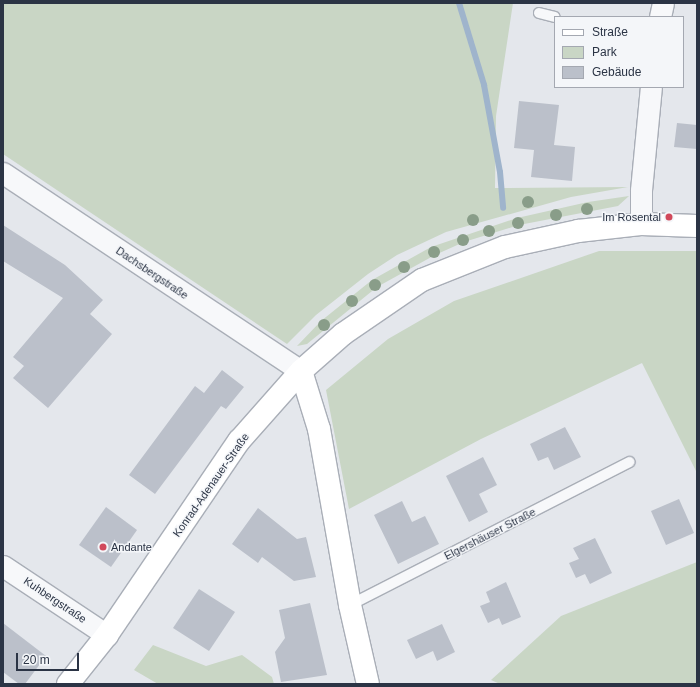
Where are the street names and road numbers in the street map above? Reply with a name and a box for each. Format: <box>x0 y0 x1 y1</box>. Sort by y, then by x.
street label: Dachsbergstraße <box>113 244 191 302</box>
street label: Konrad-Adenauer-Straße <box>170 431 252 539</box>
street label: Elgershäuser Straße <box>442 505 538 563</box>
street label: Kuhbergstraße <box>21 574 89 626</box>

